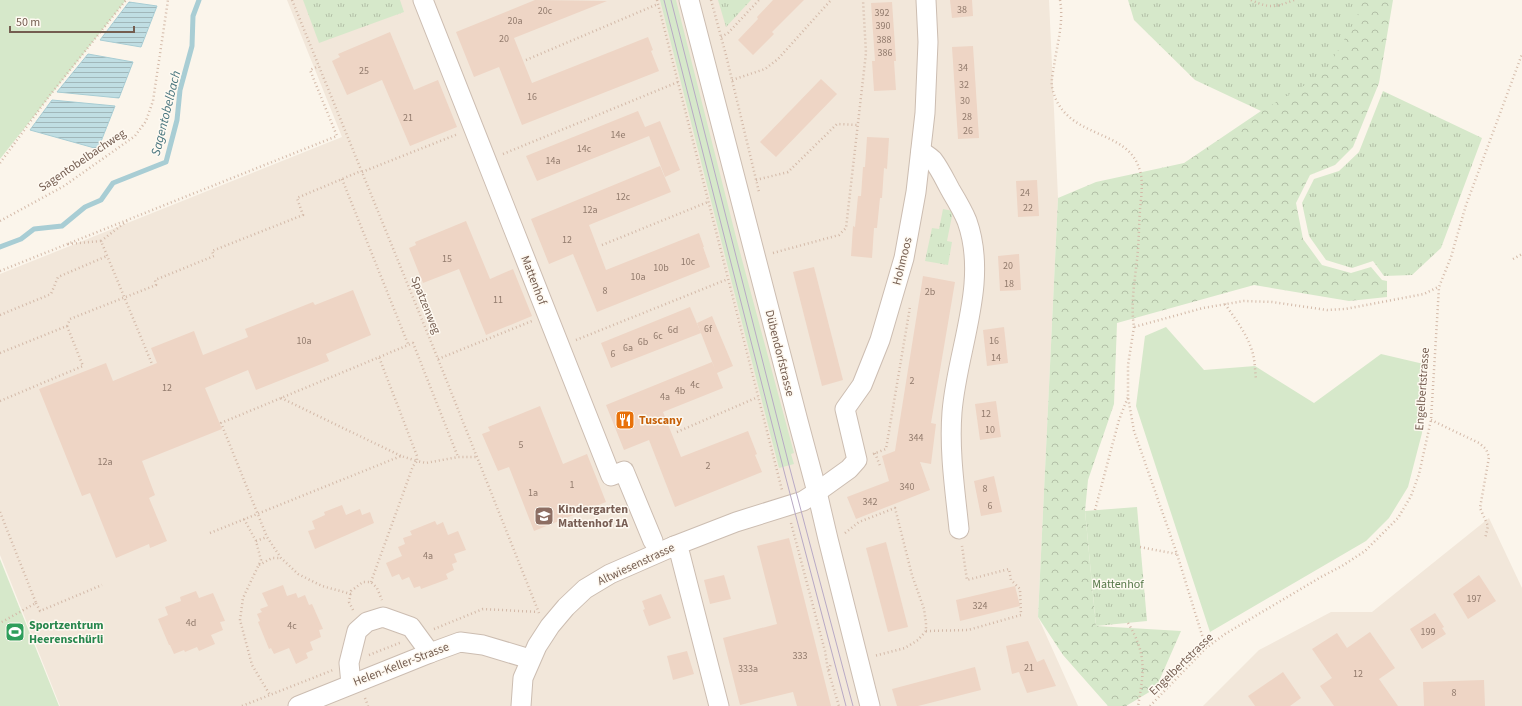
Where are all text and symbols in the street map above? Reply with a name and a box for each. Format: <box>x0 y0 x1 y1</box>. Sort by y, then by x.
house number: 38 <box>957 3 967 17</box>
house number: 20c <box>538 4 553 18</box>
house number: 392 <box>875 6 889 20</box>
scale bar <box>10 8 134 34</box>
text: 50 m <box>16 14 40 31</box>
house number: 20a <box>508 14 522 28</box>
house number: 390 <box>876 19 890 33</box>
house number: 20 <box>499 32 509 46</box>
house number: 388 <box>877 33 891 47</box>
house number: 386 <box>878 46 892 60</box>
house number: 34 <box>958 61 968 75</box>
house number: 25 <box>359 64 369 78</box>
water label: Sagentobelbach <box>147 69 185 158</box>
house number: 32 <box>959 78 969 92</box>
house number: 16 <box>527 90 537 104</box>
house number: 30 <box>960 94 970 108</box>
house number: 28 <box>962 110 972 124</box>
house number: 21 <box>403 111 413 125</box>
house number: 26 <box>963 124 973 138</box>
street label: Sagentobelbachweg <box>35 125 129 196</box>
house number: 14e <box>611 128 625 142</box>
house number: 14c <box>577 142 592 156</box>
house number: 14a <box>546 154 560 168</box>
house number: 24 <box>1020 186 1030 200</box>
house number: 12c <box>616 190 631 204</box>
house number: 22 <box>1023 201 1033 215</box>
house number: 12a <box>583 203 597 217</box>
house number: 12 <box>562 233 572 247</box>
street label: Hohmoos <box>888 235 917 287</box>
house number: 15 <box>442 252 452 266</box>
street label: Mattenhof <box>516 253 551 308</box>
house number: 10c <box>681 255 696 269</box>
house number: 20 <box>1003 259 1013 273</box>
house number: 10b <box>653 261 669 275</box>
house number: 10a <box>631 270 645 284</box>
street label: Spatzenweg <box>406 274 445 337</box>
house number: 18 <box>1004 277 1014 291</box>
house number: 8 <box>603 284 608 298</box>
house number: 2b <box>925 285 936 299</box>
house number: 11 <box>493 293 503 307</box>
street label: Dübendorfstrasse <box>761 308 798 398</box>
house number: 6f <box>704 322 713 336</box>
house number: 6d <box>668 323 678 337</box>
house number: 6c <box>653 329 663 343</box>
house number: 10a <box>297 334 311 348</box>
house number: 16 <box>989 334 999 348</box>
house number: 6b <box>638 335 649 349</box>
house number: 6a <box>623 341 633 355</box>
house number: 6 <box>611 347 616 361</box>
street label: Engelbertstrasse <box>1411 347 1434 431</box>
house number: 14 <box>991 351 1001 365</box>
house number: 2 <box>910 374 915 388</box>
house number: 4c <box>690 378 700 392</box>
house number: 12 <box>162 381 172 395</box>
house number: 4b <box>675 384 686 398</box>
house number: 4a <box>660 390 670 404</box>
house number: 12 <box>981 407 991 421</box>
restaurant icon: Tuscany <box>614 409 636 431</box>
place label: Tuscany <box>639 412 683 429</box>
house number: 10 <box>985 423 995 437</box>
house number: 344 <box>909 431 923 445</box>
house number: 5 <box>519 438 524 452</box>
house number: 12a <box>98 455 112 469</box>
house number: 2 <box>706 459 711 473</box>
house number: 1 <box>570 478 575 492</box>
house number: 340 <box>900 480 914 494</box>
house number: 8 <box>983 482 988 496</box>
house number: 1a <box>528 486 538 500</box>
house number: 342 <box>863 495 877 509</box>
house number: 6 <box>988 499 993 513</box>
place label: Kindergarten Mattenhof 1A <box>558 501 628 532</box>
school or university icon: Kindergarten Mattenhof 1A <box>533 505 555 527</box>
street label: Altwiesenstrasse <box>595 539 678 590</box>
house number: 4a <box>423 549 433 563</box>
park label: Mattenhof <box>1092 576 1144 593</box>
house number: 197 <box>1467 592 1481 606</box>
house number: 324 <box>973 599 987 613</box>
house number: 4d <box>186 616 196 630</box>
place label: Sportzentrum Heerenschürli <box>29 617 104 648</box>
house number: 4c <box>287 619 297 633</box>
sports icon: Sportzentrum Heerenschürli <box>4 621 26 643</box>
house number: 199 <box>1421 625 1435 639</box>
street label: Engelbertstrasse <box>1145 629 1217 699</box>
street label: Helen-Keller-Strasse <box>351 638 452 691</box>
house number: 333 <box>793 649 807 663</box>
house number: 21 <box>1024 661 1034 675</box>
house number: 333a <box>738 662 758 676</box>
house number: 12 <box>1353 667 1363 681</box>
house number: 8 <box>1452 686 1457 700</box>

